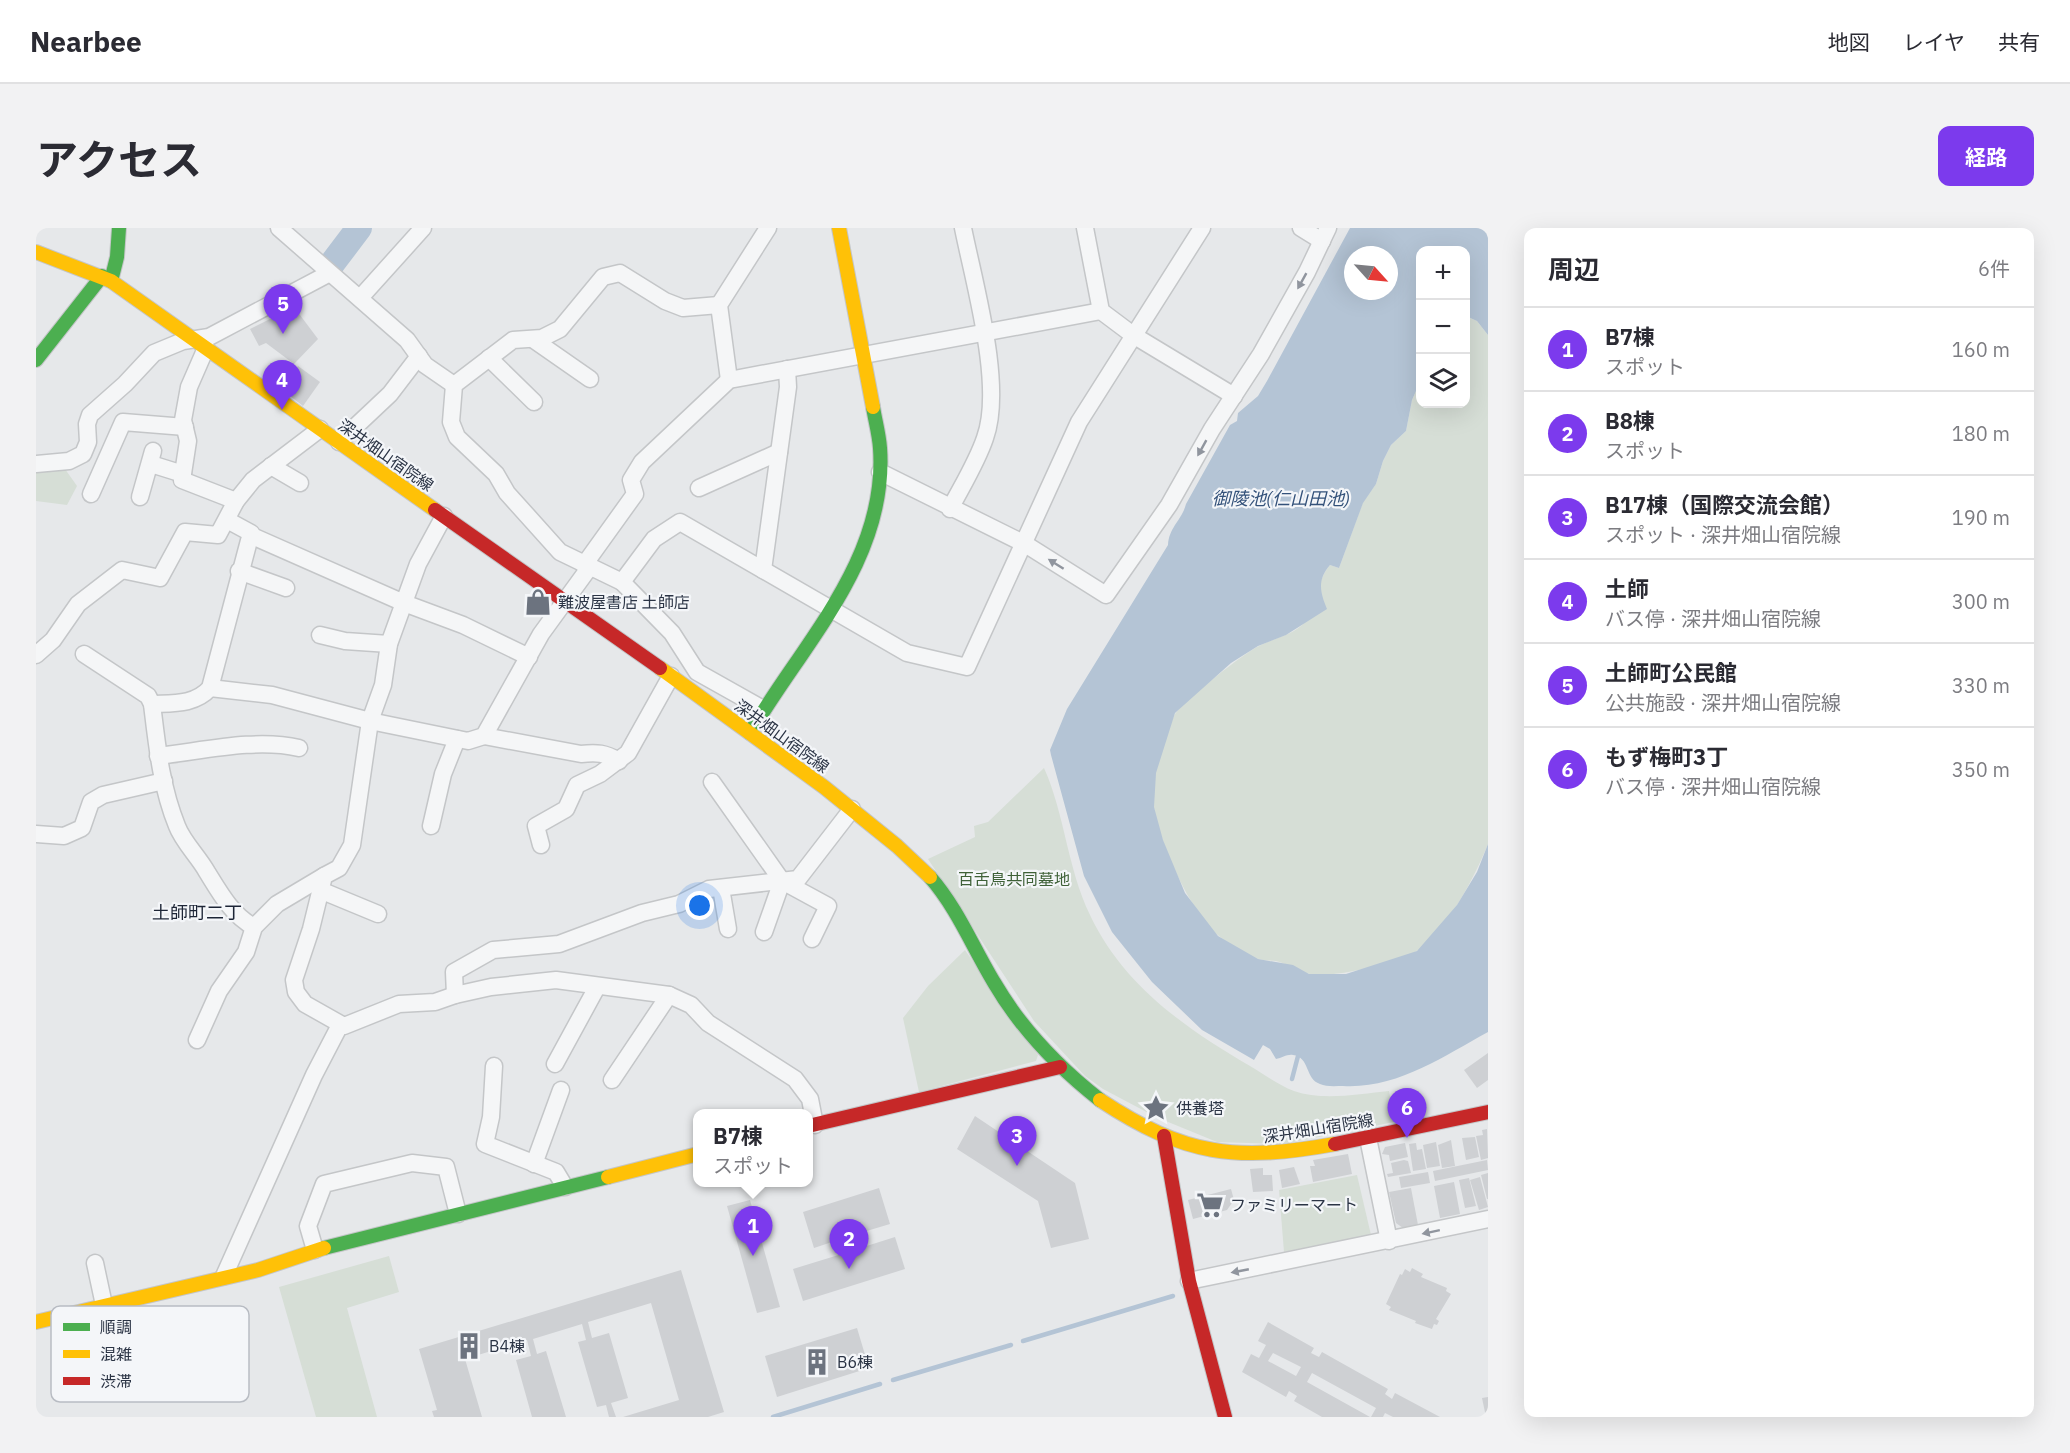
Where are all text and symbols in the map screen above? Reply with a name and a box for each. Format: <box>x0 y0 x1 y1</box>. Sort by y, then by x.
text: Nearbee <box>30 23 142 60</box>
text: 地図 <box>1828 28 1870 56</box>
text: レイヤ <box>1903 28 1965 56</box>
text: 共有 <box>1998 28 2040 56</box>
button: 経路 <box>1938 126 2034 186</box>
text: アクセス <box>36 132 202 187</box>
north arrow <box>1344 246 1398 300</box>
map controls <box>1416 246 1470 408</box>
button: + <box>1416 246 1470 300</box>
text: 周辺 <box>1548 252 1600 286</box>
text: 6件 <box>1978 255 2010 282</box>
one-way arrow <box>1297 272 1307 289</box>
pin: 5 <box>264 285 302 334</box>
button: − <box>1416 300 1470 354</box>
text: B7棟 <box>1605 322 1655 351</box>
text: 1 <box>1562 336 1574 363</box>
text: 160 m <box>1952 336 2010 363</box>
text: スポット <box>1605 353 1685 380</box>
button: layers <box>1416 354 1470 408</box>
pin: 4 <box>262 360 302 410</box>
text: B8棟 <box>1605 406 1655 435</box>
street label: 深井畑山宿院線 <box>334 415 438 495</box>
text: 2 <box>1562 420 1574 447</box>
text: 180 m <box>1952 420 2010 447</box>
text: スポット <box>1605 437 1685 464</box>
one-way arrow <box>1197 439 1207 456</box>
water label: 御陵池(仁山田池) <box>1212 487 1350 510</box>
text: B17棟（国際交流会館） <box>1605 490 1844 519</box>
text: 3 <box>1562 504 1574 531</box>
text: 190 m <box>1952 504 2010 531</box>
text: スポット · 深井畑山宿院線 <box>1605 521 1841 548</box>
one-way arrow <box>1048 558 1064 569</box>
text: 土師 <box>1605 574 1649 603</box>
shop icon: 難波屋書店 土師店 <box>523 587 553 617</box>
text: 4 <box>1562 588 1574 615</box>
text: 300 m <box>1952 588 2010 615</box>
place label: 難波屋書店 土師店 <box>558 592 690 612</box>
text: バス停 · 深井畑山宿院線 <box>1605 605 1821 632</box>
text: 土師町公民館 <box>1605 658 1737 687</box>
text: 5 <box>1562 672 1574 699</box>
text: 330 m <box>1952 672 2010 699</box>
text: 公共施設 · 深井畑山宿院線 <box>1605 689 1841 716</box>
street label: 深井畑山宿院線 <box>731 695 833 777</box>
text: もず梅町3丁 <box>1605 742 1728 771</box>
text: 6 <box>1562 756 1574 783</box>
text: 350 m <box>1952 756 2010 783</box>
text: バス停 · 深井畑山宿院線 <box>1605 773 1821 800</box>
park label: 百舌鳥共同墓地 <box>958 869 1070 889</box>
your location <box>685 891 714 920</box>
district label: 土師町二丁 <box>152 901 242 924</box>
pin: 6 <box>1388 1088 1426 1138</box>
place icon: 供養塔 <box>1141 1093 1171 1123</box>
place label: 供養塔 <box>1176 1098 1224 1118</box>
popup <box>693 1109 813 1187</box>
street label: 深井畑山宿院線 <box>1261 1109 1375 1147</box>
pin: 3 <box>998 1116 1036 1166</box>
text: B7棟 <box>713 1121 763 1150</box>
text: スポット <box>713 1152 793 1179</box>
supermarket icon: ファミリーマート <box>1195 1190 1225 1220</box>
place label: ファミリーマート <box>1230 1195 1358 1215</box>
pin: 1 <box>734 1206 772 1256</box>
pin: 2 <box>830 1220 868 1269</box>
one-way arrow <box>1422 1227 1440 1237</box>
one-way arrow <box>1230 1267 1249 1276</box>
legend <box>51 1306 249 1402</box>
text: 順調 <box>100 1317 132 1337</box>
building icon: B4棟 <box>454 1331 484 1361</box>
place label: B4棟 <box>489 1336 525 1356</box>
text: 混雑 <box>100 1344 132 1364</box>
building icon: B6棟 <box>802 1347 832 1377</box>
place label: B6棟 <box>837 1352 873 1372</box>
text: 渋滞 <box>100 1371 132 1391</box>

